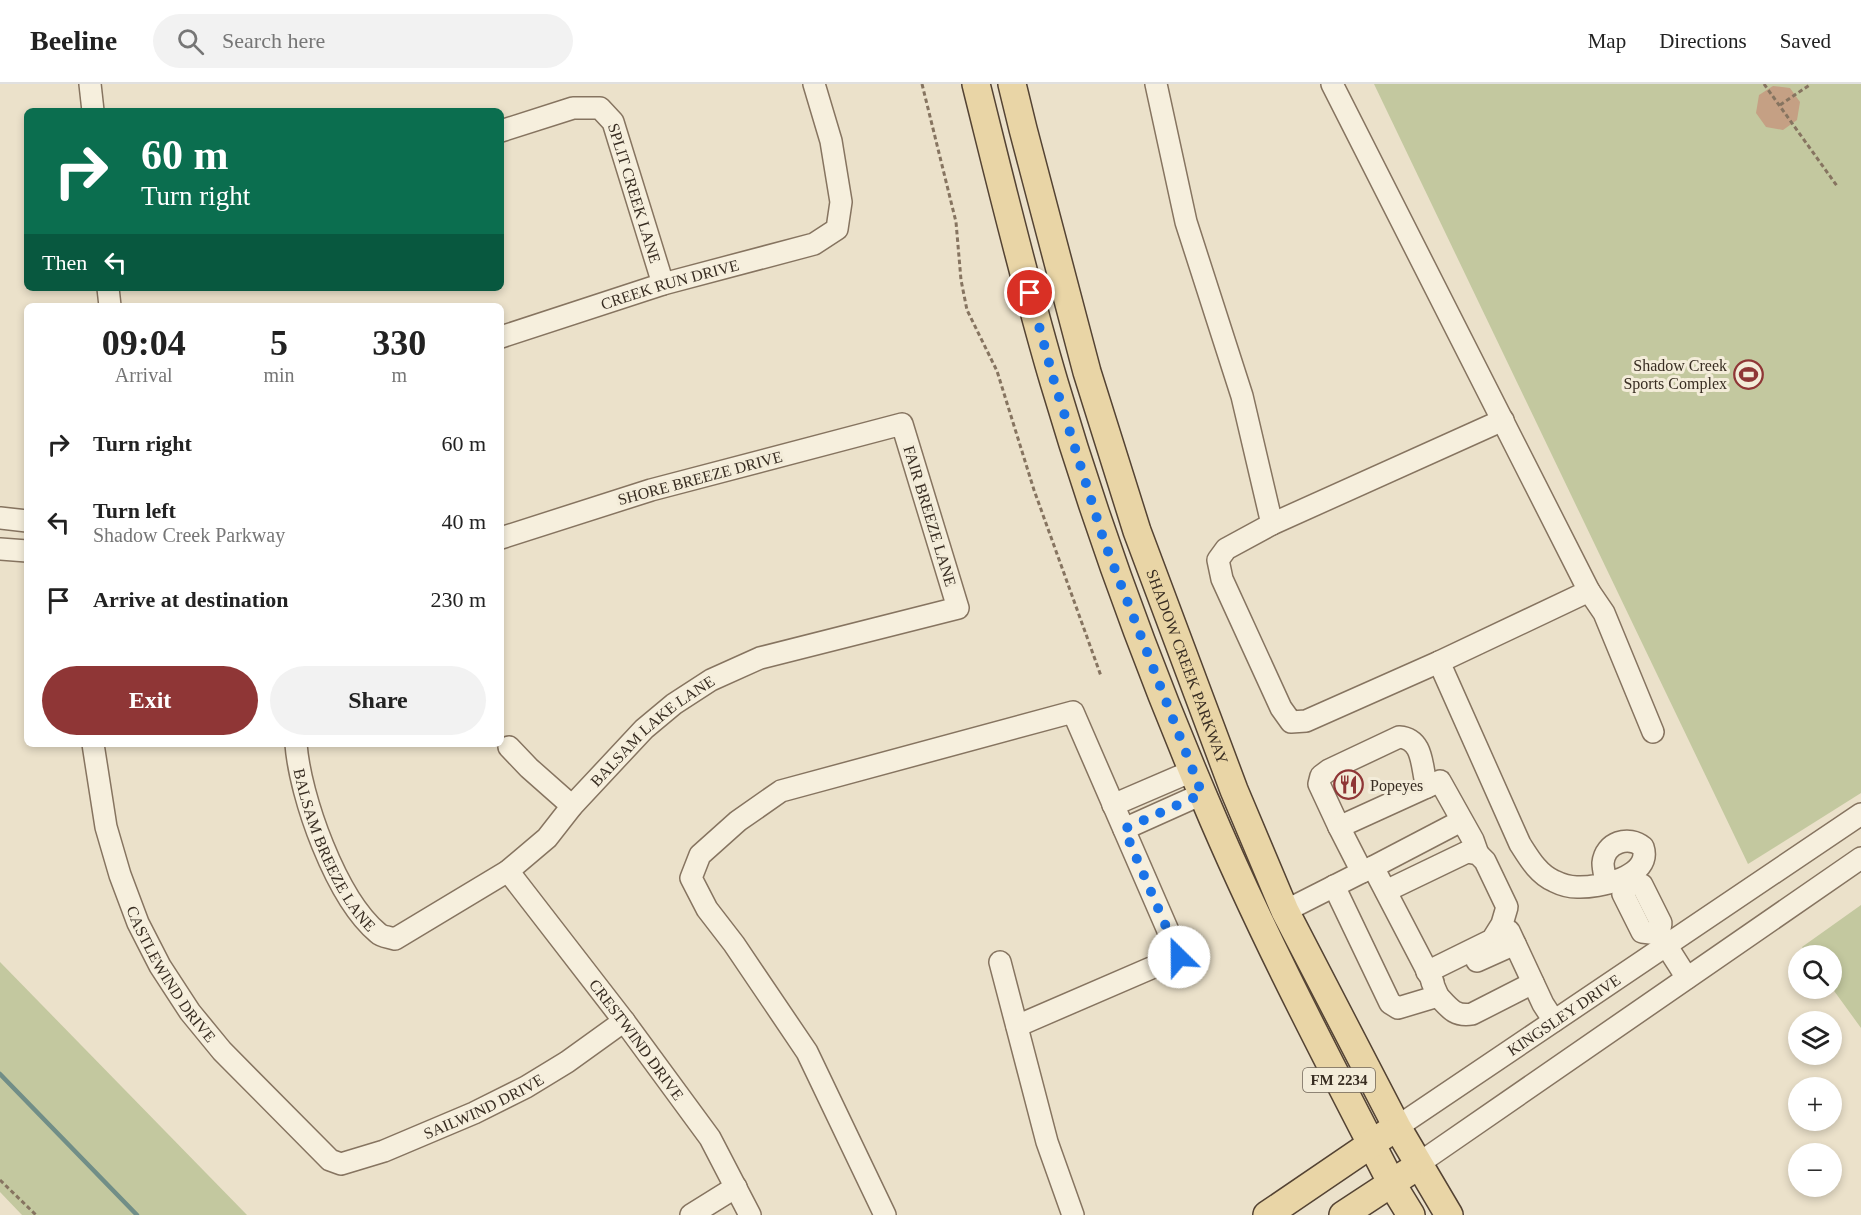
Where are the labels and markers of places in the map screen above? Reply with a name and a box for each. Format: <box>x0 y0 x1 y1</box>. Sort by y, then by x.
pin <box>1004 267 1055 318</box>
place label: Shadow Creek Sports Complex <box>1623 357 1727 393</box>
sports icon: Shadow Creek Sports Complex <box>1732 358 1764 390</box>
restaurant icon: Popeyes <box>1333 769 1365 801</box>
place label: Popeyes <box>1370 777 1423 795</box>

